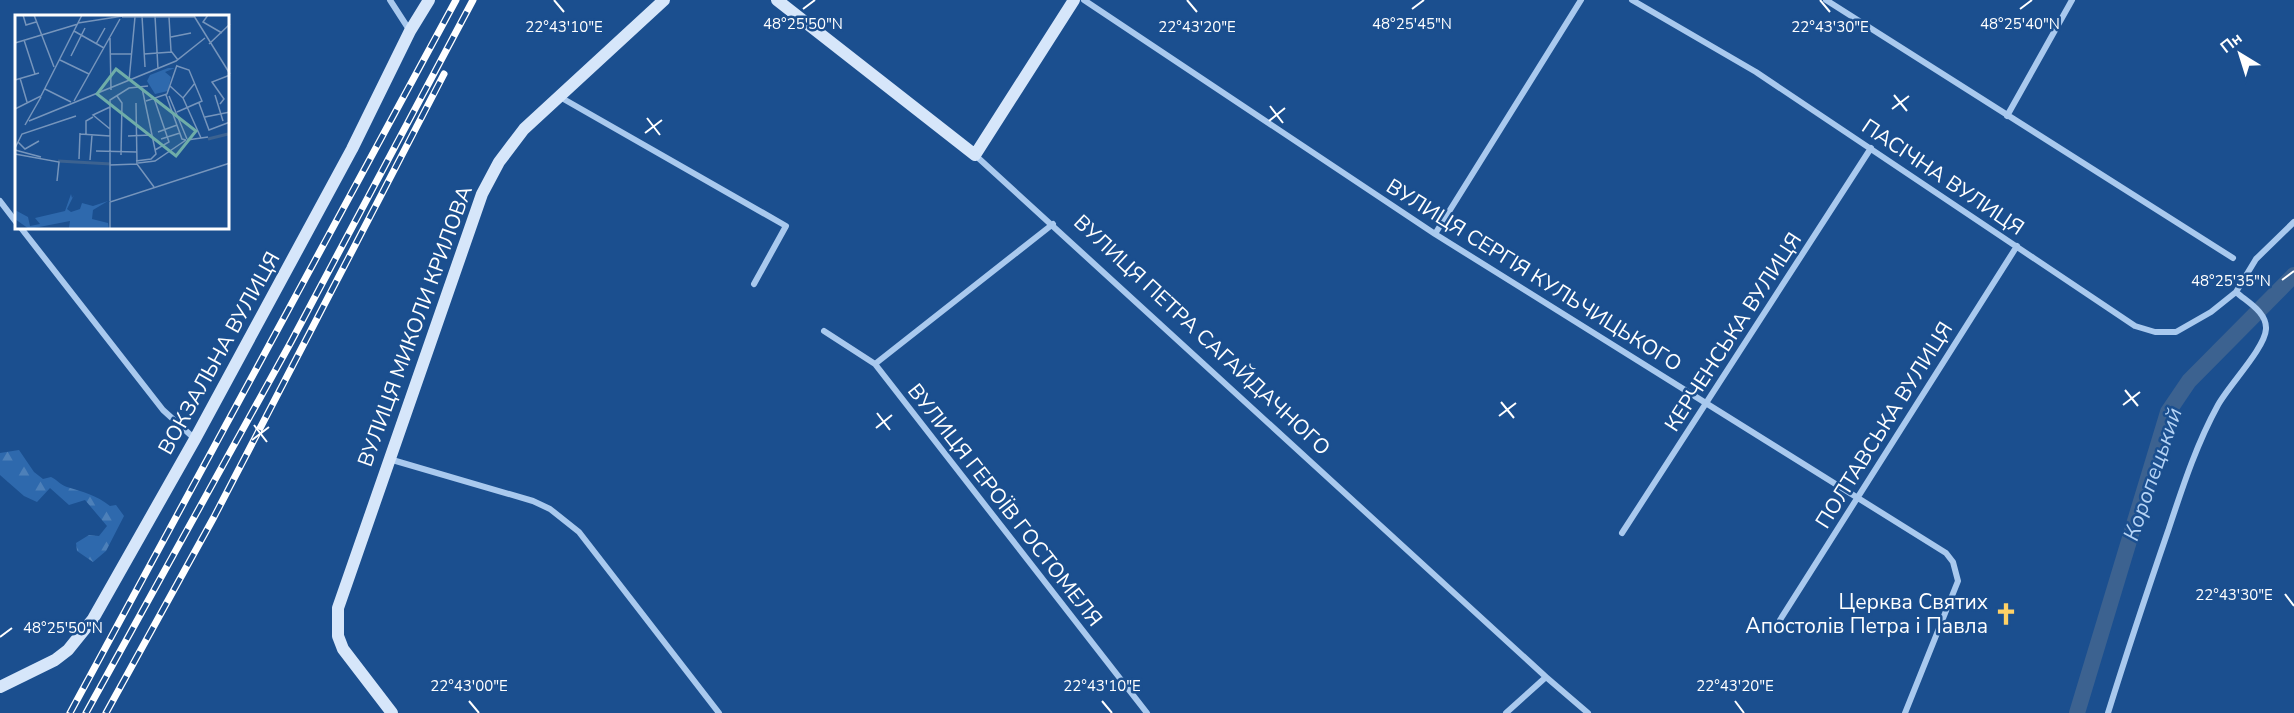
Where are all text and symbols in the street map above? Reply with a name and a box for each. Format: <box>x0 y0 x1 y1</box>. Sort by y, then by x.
text: 48°25'50"N <box>763 14 843 34</box>
text: 48°25'45"N <box>1372 14 1452 34</box>
text: 48°25'40"N <box>1980 14 2060 34</box>
inset map <box>15 15 230 230</box>
text: 22°43'10"E <box>525 17 603 37</box>
text: 22°43'20"E <box>1158 17 1236 37</box>
text: 22°43'30"E <box>1791 17 1869 37</box>
north arrow <box>2210 24 2270 84</box>
text: Пн <box>2216 28 2247 58</box>
street label: ПАСІЧНА ВУЛИЦЯ <box>1856 112 2030 242</box>
street label: ВУЛИЦЯ СЕРГІЯ КУЛЬЧИЦЬКОГО <box>1381 172 1687 378</box>
street label: ВУЛИЦЯ МИКОЛИ КРИЛОВА <box>351 182 479 470</box>
street label: ВУЛИЦЯ ПЕТРА САГАЙДАЧНОГО <box>1068 208 1336 462</box>
street label: КЕРЧЕНСЬКА ВУЛИЦЯ <box>1658 227 1808 437</box>
street label: ВОКЗАЛЬНА ВУЛИЦЯ <box>152 247 286 459</box>
text: 48°25'35"N <box>2191 271 2271 291</box>
street label: ПОЛТАВСЬКА ВУЛИЦЯ <box>1809 316 1959 534</box>
street label: ВУЛИЦЯ ГЕРОЇВ ГОСТОМЕЛЯ <box>901 378 1109 632</box>
water label: Коропецький <box>2116 404 2190 545</box>
text: 22°43'30"E <box>2195 585 2273 605</box>
place label: Церква Святих Апостолів Петра і Павла <box>1745 588 1988 640</box>
church icon: Церква Святих Апостолів Петра і Павла <box>1993 601 2019 627</box>
text: 48°25'50"N <box>23 618 103 638</box>
text: 22°43'00"E <box>430 676 508 696</box>
text: 22°43'10"E <box>1063 676 1141 696</box>
text: 22°43'20"E <box>1696 676 1774 696</box>

